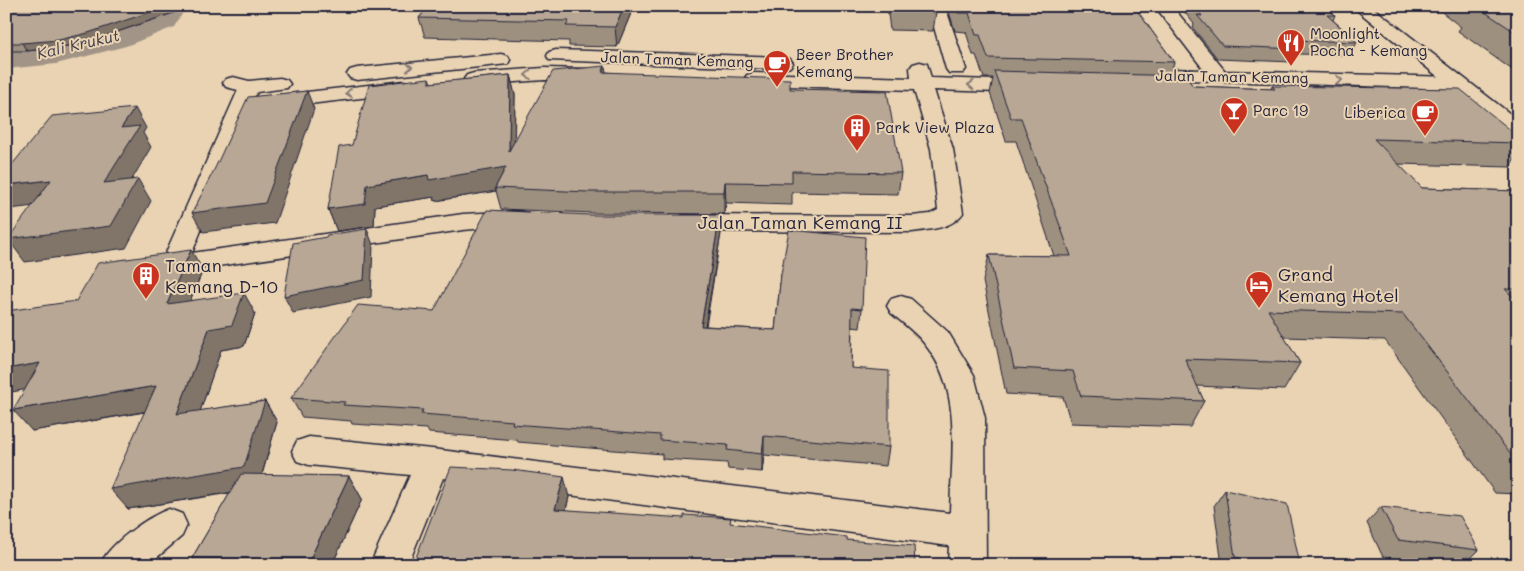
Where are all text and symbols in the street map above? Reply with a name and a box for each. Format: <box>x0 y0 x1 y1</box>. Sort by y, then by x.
place label: Moonlight Pocha - Kemang <box>1310 23 1428 60</box>
water label: Kali Krukut <box>34 24 121 63</box>
restaurant icon: Moonlight Pocha - Kemang <box>1276 28 1306 67</box>
place label: Beer Brother Kemang <box>796 44 894 81</box>
street label: Jalan Taman Kemang <box>600 46 754 72</box>
cafe icon: Beer Brother Kemang <box>762 49 792 88</box>
one-way arrow <box>405 62 413 73</box>
street label: Jalan Taman Kemang <box>1156 65 1309 87</box>
one-way arrow <box>524 69 532 80</box>
one-way arrow <box>1335 74 1343 85</box>
one-way arrow <box>967 80 974 90</box>
one-way arrow <box>345 87 353 98</box>
bar icon: Parc 19 <box>1219 96 1249 135</box>
cafe icon: Liberica <box>1410 98 1440 137</box>
place label: Parc 19 <box>1253 100 1308 120</box>
place label: Liberica <box>1344 102 1406 122</box>
building icon: Park View Plaza <box>842 113 872 152</box>
place label: Park View Plaza <box>876 117 995 137</box>
street label: Jalan Taman Kemang II <box>698 210 902 234</box>
place label: Taman Kemang D-10 <box>165 253 278 298</box>
building icon: Taman Kemang D-10 <box>131 261 161 300</box>
place label: Grand Kemang Hotel <box>1278 262 1399 307</box>
hotel icon: Grand Kemang Hotel <box>1244 270 1274 309</box>

